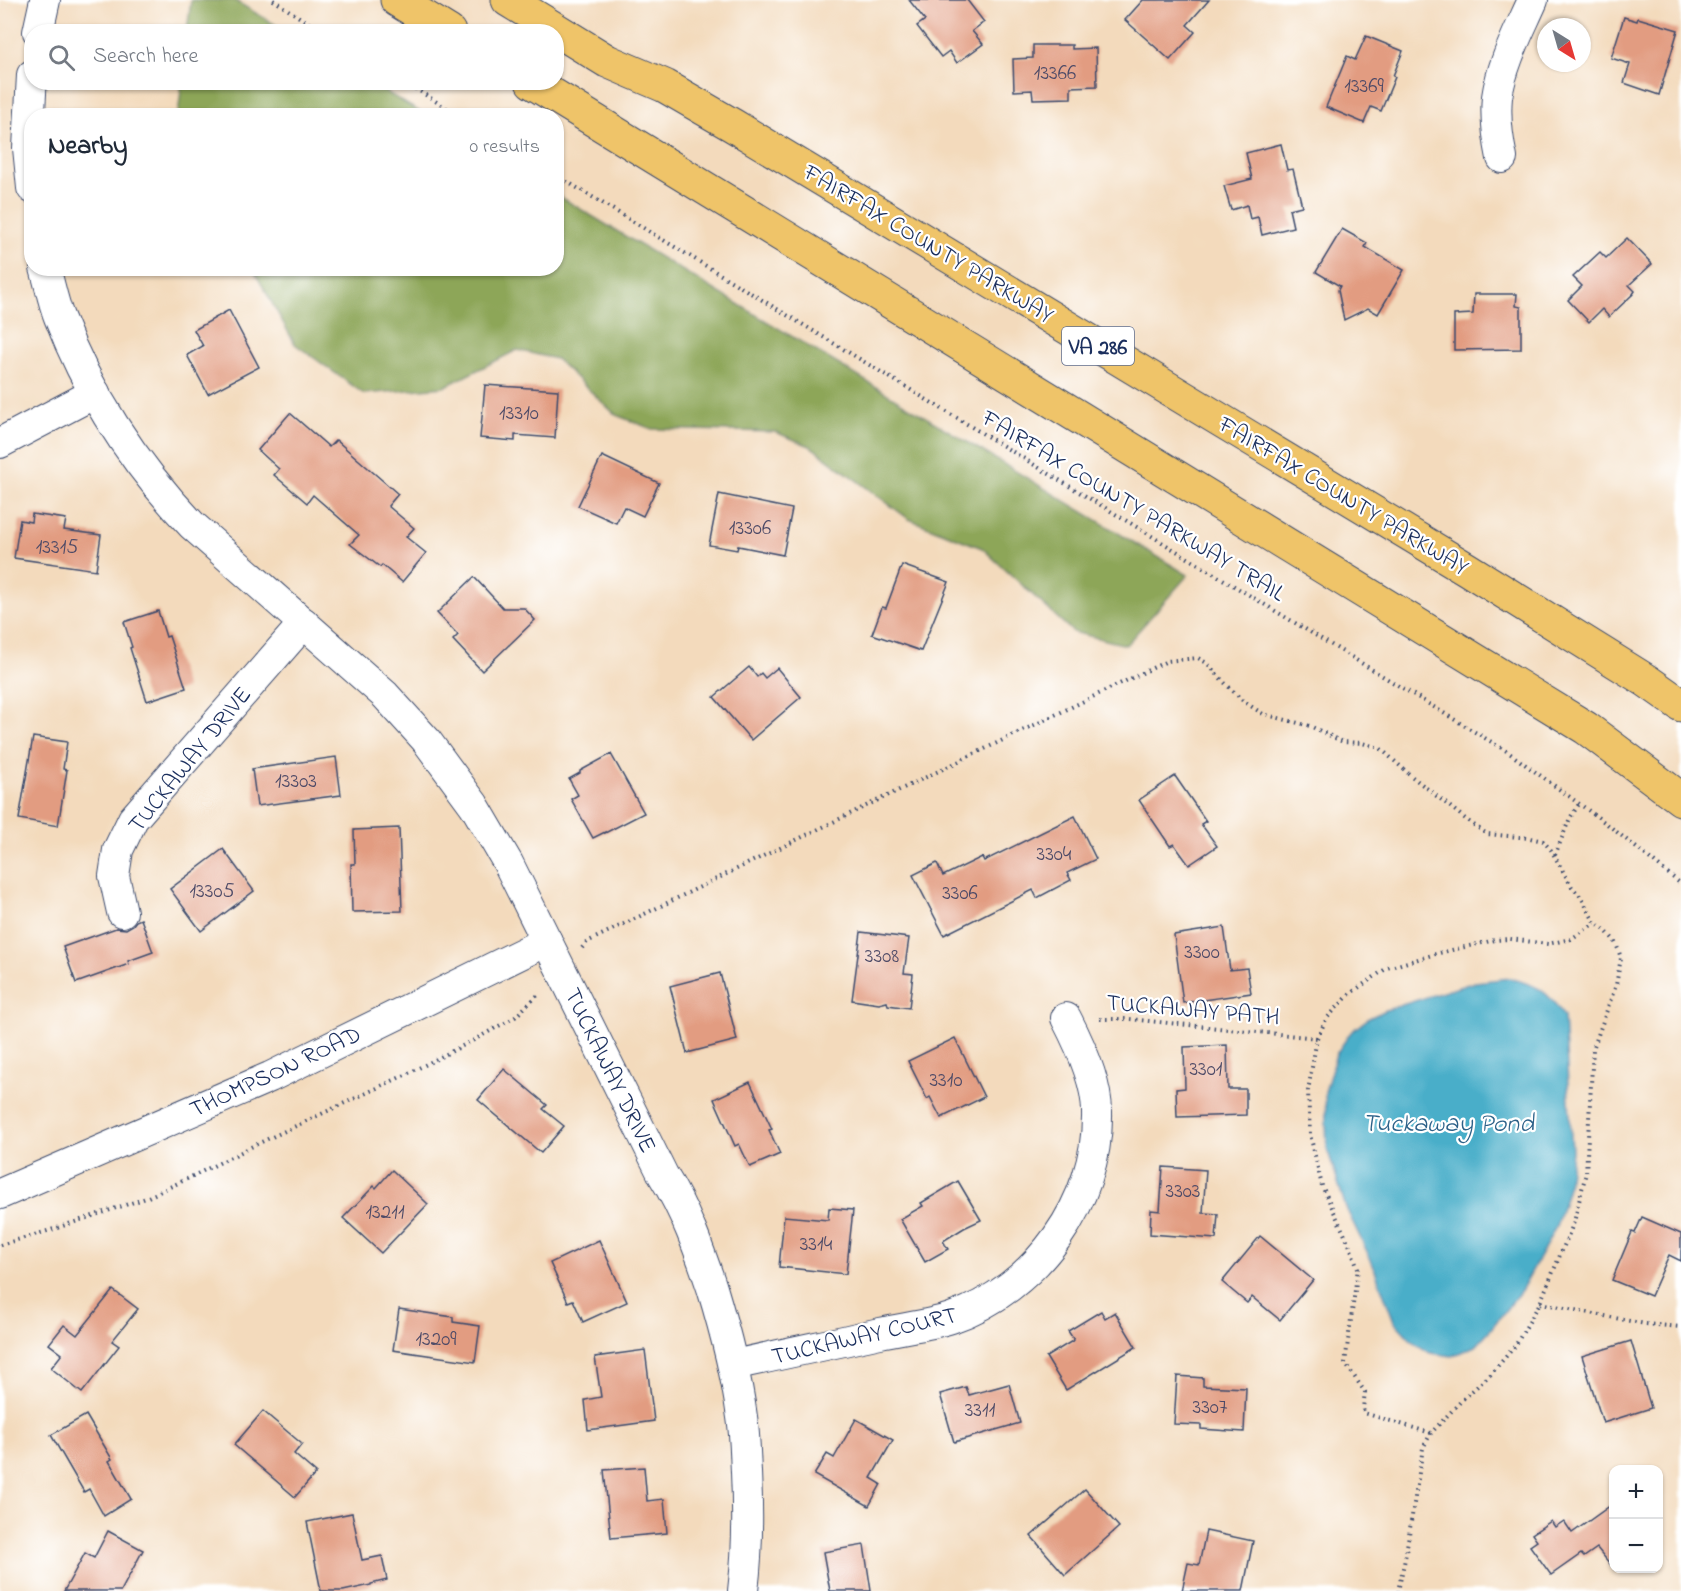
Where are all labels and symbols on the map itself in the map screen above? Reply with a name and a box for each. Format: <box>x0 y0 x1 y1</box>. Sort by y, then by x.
north arrow <box>1537 18 1591 72</box>
house number: 13366 <box>1034 59 1076 89</box>
house number: 13369 <box>1344 72 1384 102</box>
street label: FAIRFAX COUNTY PARKWAY <box>795 156 1059 334</box>
road number: VA 286 <box>1062 327 1134 365</box>
house number: 13310 <box>499 399 539 429</box>
street label: FAIRFAX COUNTY PARKWAY TRAIL <box>973 402 1291 612</box>
street label: FAIRFAX COUNTY PARKWAY <box>1210 408 1474 586</box>
house number: 13306 <box>729 514 771 544</box>
house number: 13315 <box>36 533 78 563</box>
street label: TUCKAWAY DRIVE <box>121 680 261 841</box>
house number: 13303 <box>275 767 317 797</box>
house number: 3304 <box>1036 840 1072 870</box>
house number: 13305 <box>189 877 235 907</box>
house number: 3306 <box>942 879 978 909</box>
house number: 3300 <box>1184 938 1220 968</box>
house number: 3308 <box>865 942 899 972</box>
street label: TUCKAWAY DRIVE <box>554 983 664 1160</box>
street label: TUCKAWAY PATH <box>1105 986 1281 1037</box>
street label: THOMPSON ROAD <box>185 1018 368 1128</box>
house number: 3301 <box>1189 1055 1223 1085</box>
house number: 3310 <box>929 1066 963 1096</box>
water label: Tuckaway Pond <box>1362 1106 1535 1144</box>
house number: 3303 <box>1165 1177 1201 1207</box>
house number: 13211 <box>365 1198 405 1228</box>
house number: 3314 <box>800 1230 833 1260</box>
street label: TUCKAWAY COURT <box>768 1299 961 1376</box>
house number: 13209 <box>415 1325 457 1355</box>
house number: 3307 <box>1192 1393 1228 1423</box>
house number: 3311 <box>965 1396 996 1426</box>

